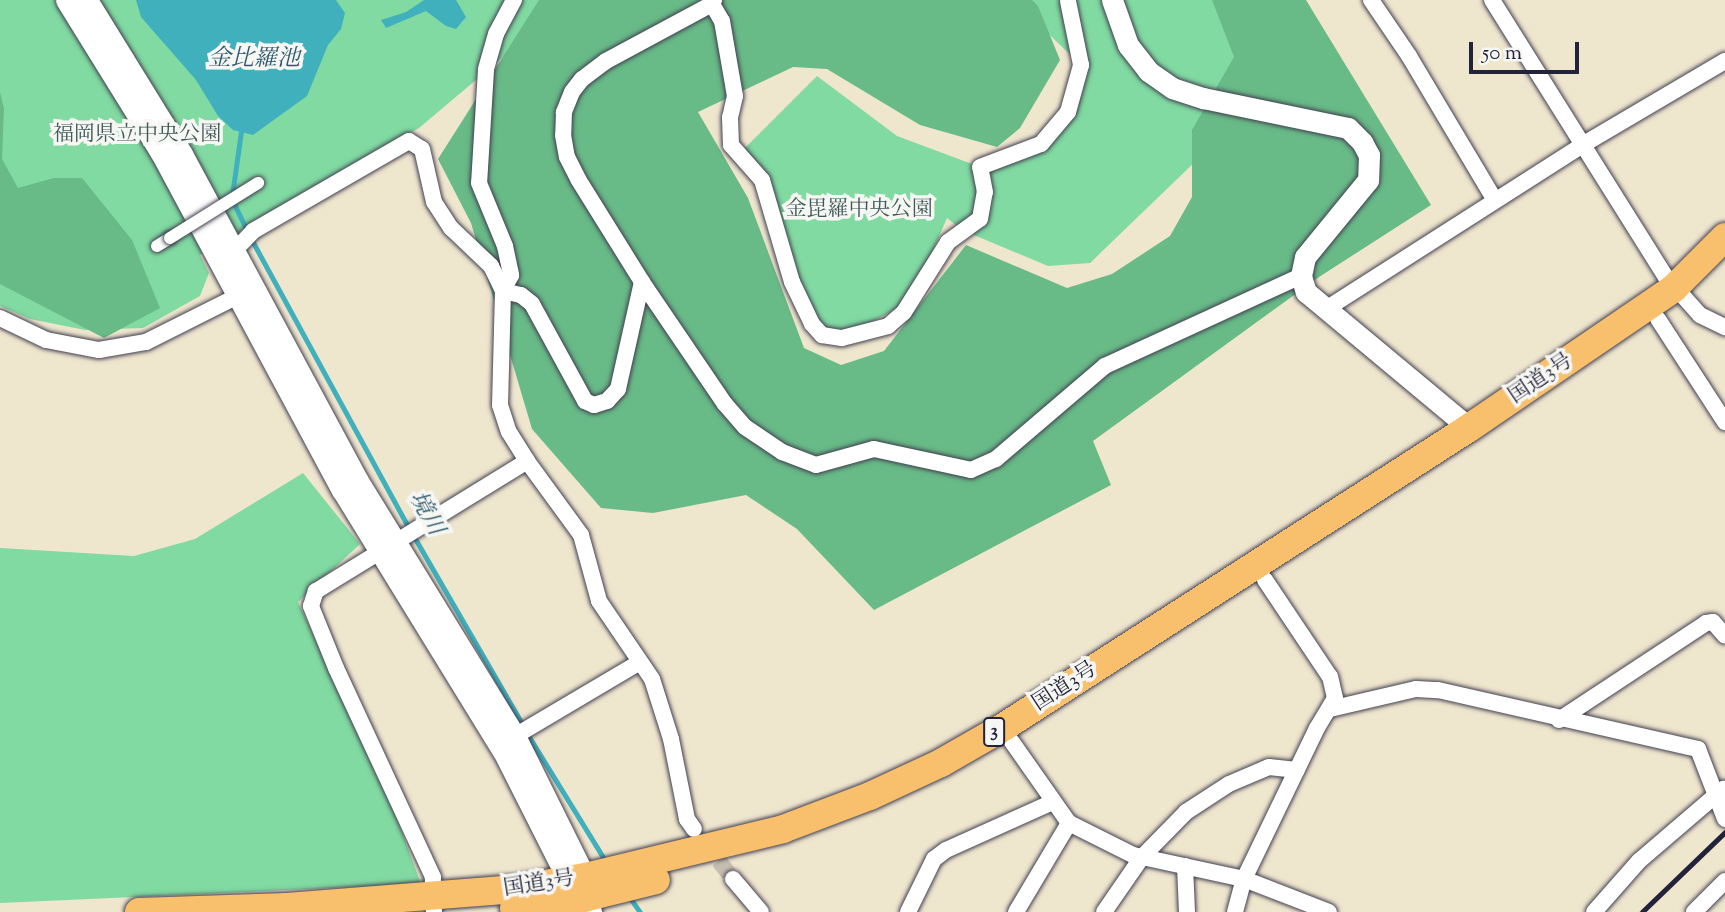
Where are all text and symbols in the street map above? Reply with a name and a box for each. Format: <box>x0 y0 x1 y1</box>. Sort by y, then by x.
scale bar <box>1473 28 1583 72</box>
text: 50 m <box>1482 39 1522 69</box>
water label: 金比羅池 <box>208 46 300 74</box>
park label: 福岡県立中央公園 <box>53 122 221 148</box>
park label: 金毘羅中央公園 <box>786 197 932 223</box>
street label: 国道3号 <box>1504 349 1578 409</box>
water label: 境川 <box>402 487 448 541</box>
street label: 国道3号 <box>1028 657 1102 717</box>
road number: 3 <box>982 716 1006 748</box>
street label: 国道3号 <box>502 866 576 902</box>

